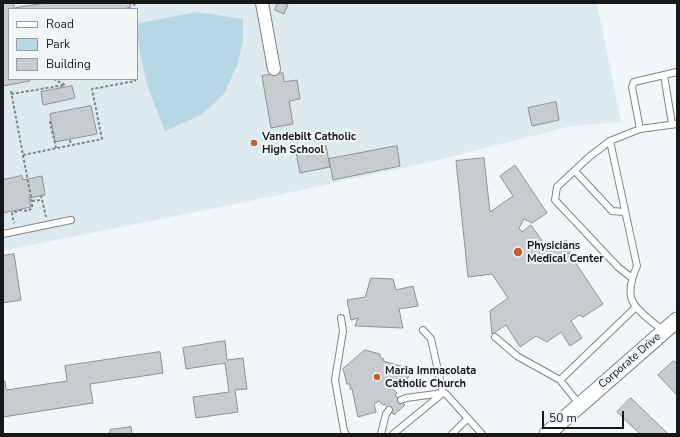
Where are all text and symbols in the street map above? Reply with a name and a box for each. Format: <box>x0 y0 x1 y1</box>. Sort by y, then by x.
legend <box>8 8 138 80</box>
text: Road <box>46 16 74 32</box>
text: Park <box>46 36 70 52</box>
text: Building <box>46 56 91 72</box>
place label: Vandebilt Catholic High School <box>262 130 356 156</box>
marker: Vandebilt Catholic High School <box>249 138 259 148</box>
place label: Physicians Medical Center <box>527 239 603 265</box>
marker: Physicians Medical Center <box>512 246 524 258</box>
street label: Corporate Drive <box>596 330 664 392</box>
place label: Maria Immacolata Catholic Church <box>385 364 476 390</box>
marker: Maria Immacolata Catholic Church <box>372 372 382 382</box>
scale bar <box>544 403 626 429</box>
text: 50 m <box>549 410 577 426</box>

